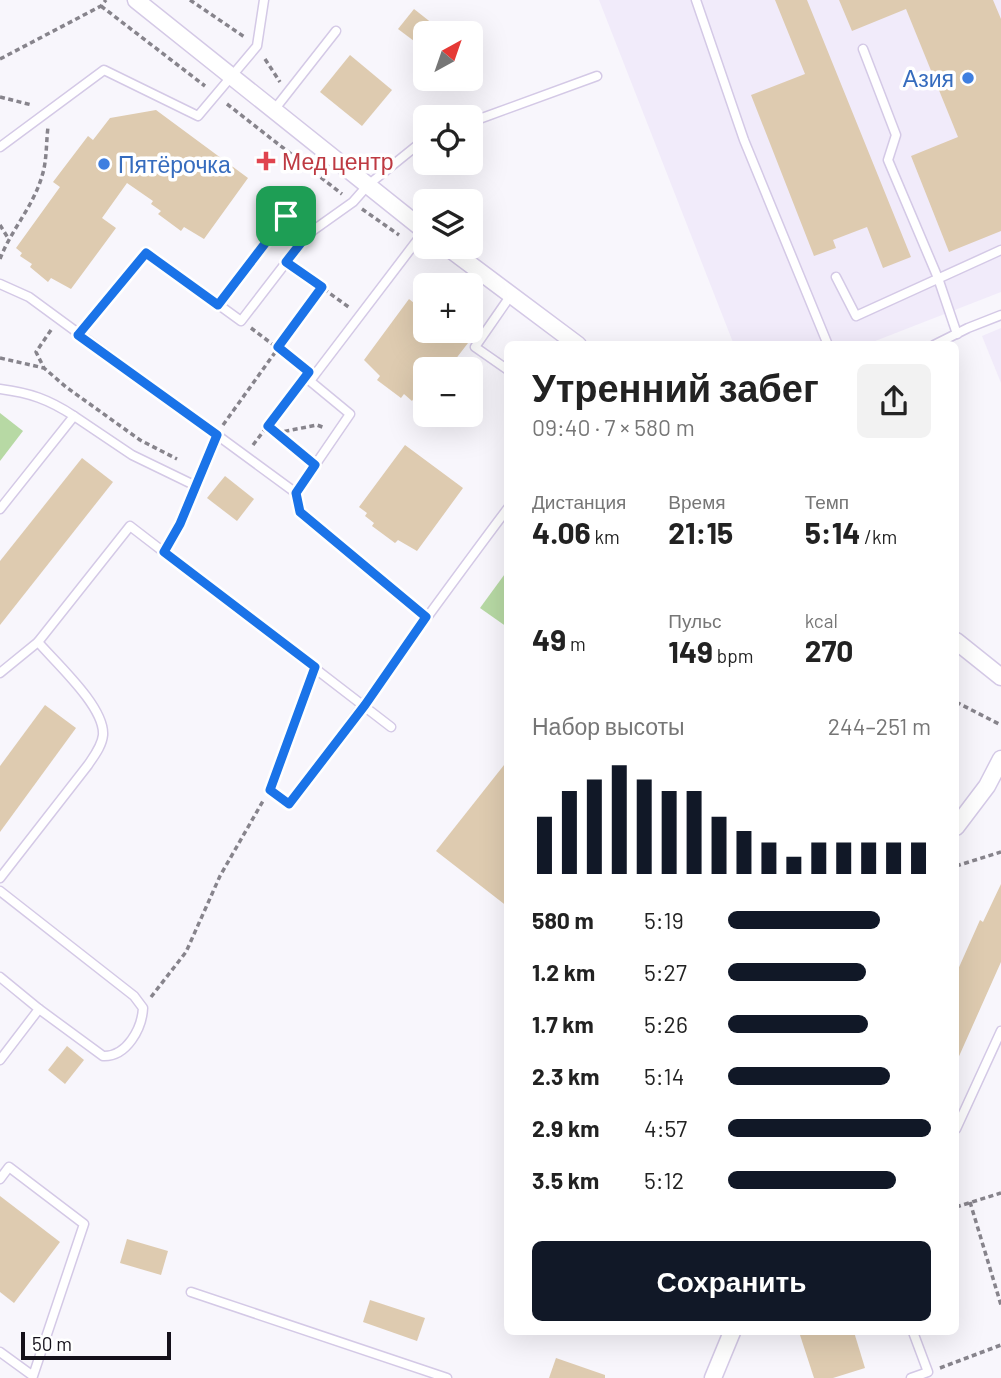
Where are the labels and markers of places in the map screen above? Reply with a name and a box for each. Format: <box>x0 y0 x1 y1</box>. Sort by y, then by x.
place label: Азия <box>903 64 954 92</box>
marker: Азия <box>960 70 976 86</box>
place label: Мед центр <box>282 147 393 175</box>
place label: Пятёрочка <box>118 150 231 178</box>
marker: Мед центр <box>256 151 276 171</box>
marker: Пятёрочка <box>96 156 112 172</box>
pin <box>256 186 316 246</box>

